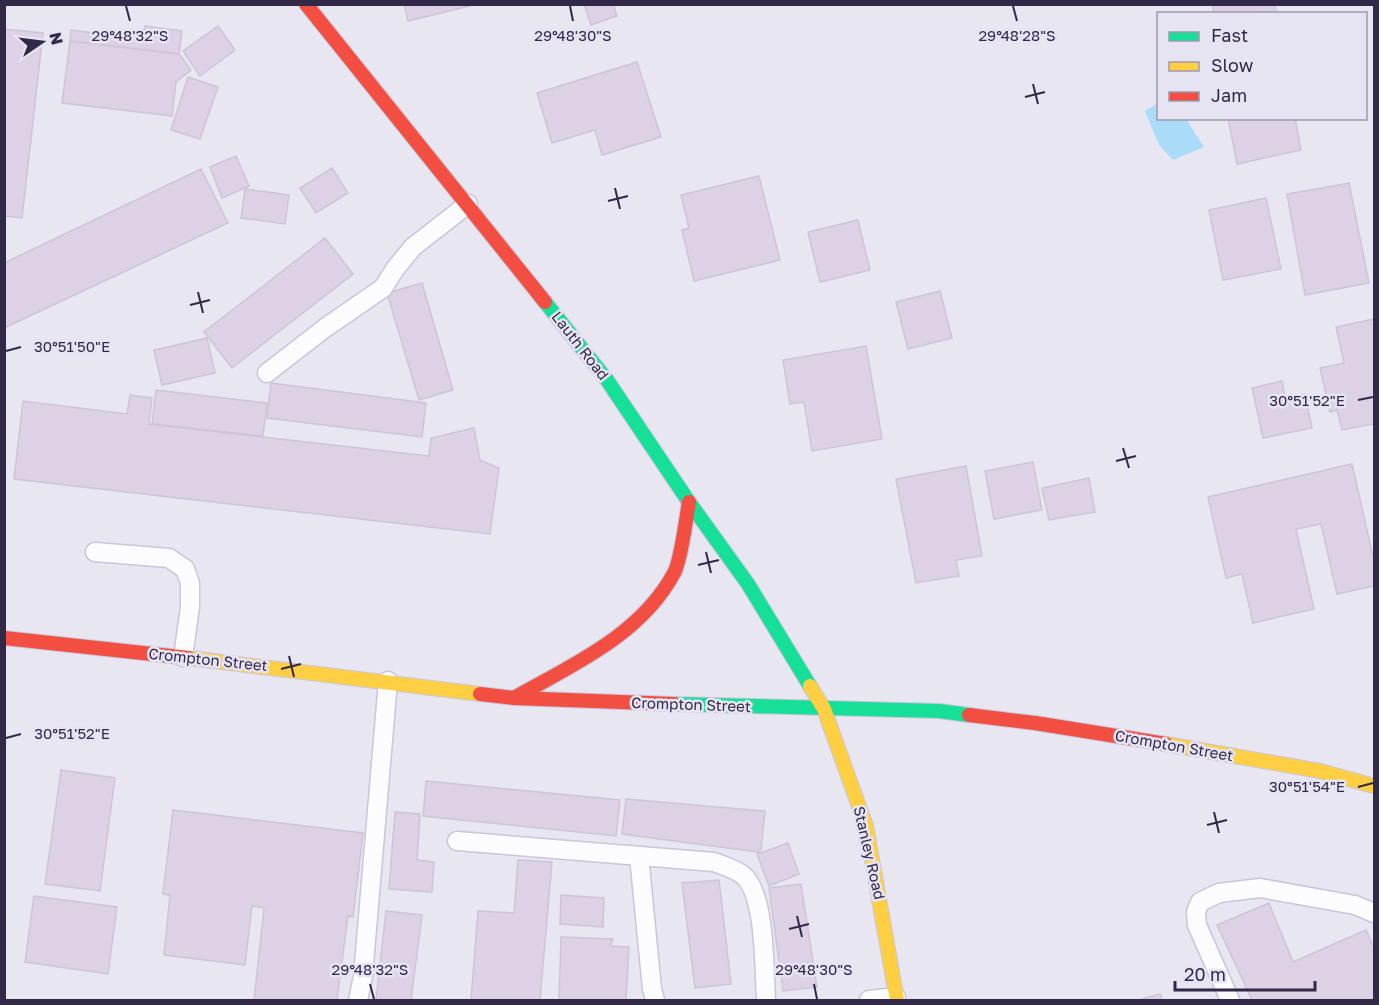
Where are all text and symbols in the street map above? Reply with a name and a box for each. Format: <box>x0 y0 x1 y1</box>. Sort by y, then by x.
north arrow <box>12 12 72 72</box>
legend <box>1157 12 1367 120</box>
text: Fast <box>1211 24 1248 46</box>
text: 29°48'32"S <box>92 26 168 44</box>
text: 29°48'30"S <box>534 26 612 44</box>
text: 29°48'28"S <box>978 26 1056 44</box>
text: N <box>45 30 68 47</box>
text: Slow <box>1211 54 1254 76</box>
text: Jam <box>1211 84 1247 106</box>
street label: Lauth Road <box>548 308 613 383</box>
text: 30°51'50"E <box>34 337 110 355</box>
text: 30°51'52"E <box>1269 391 1345 409</box>
street label: Crompton Street <box>148 644 269 674</box>
street label: Crompton Street <box>631 693 751 715</box>
text: 30°51'52"E <box>34 724 110 742</box>
street label: Crompton Street <box>1114 726 1235 764</box>
text: 30°51'54"E <box>1269 777 1345 795</box>
street label: Stanley Road <box>851 804 889 901</box>
scale bar <box>1175 954 1314 992</box>
text: 29°48'32"S <box>332 960 408 978</box>
text: 29°48'30"S <box>775 960 853 978</box>
text: 20 m <box>1184 963 1226 985</box>

